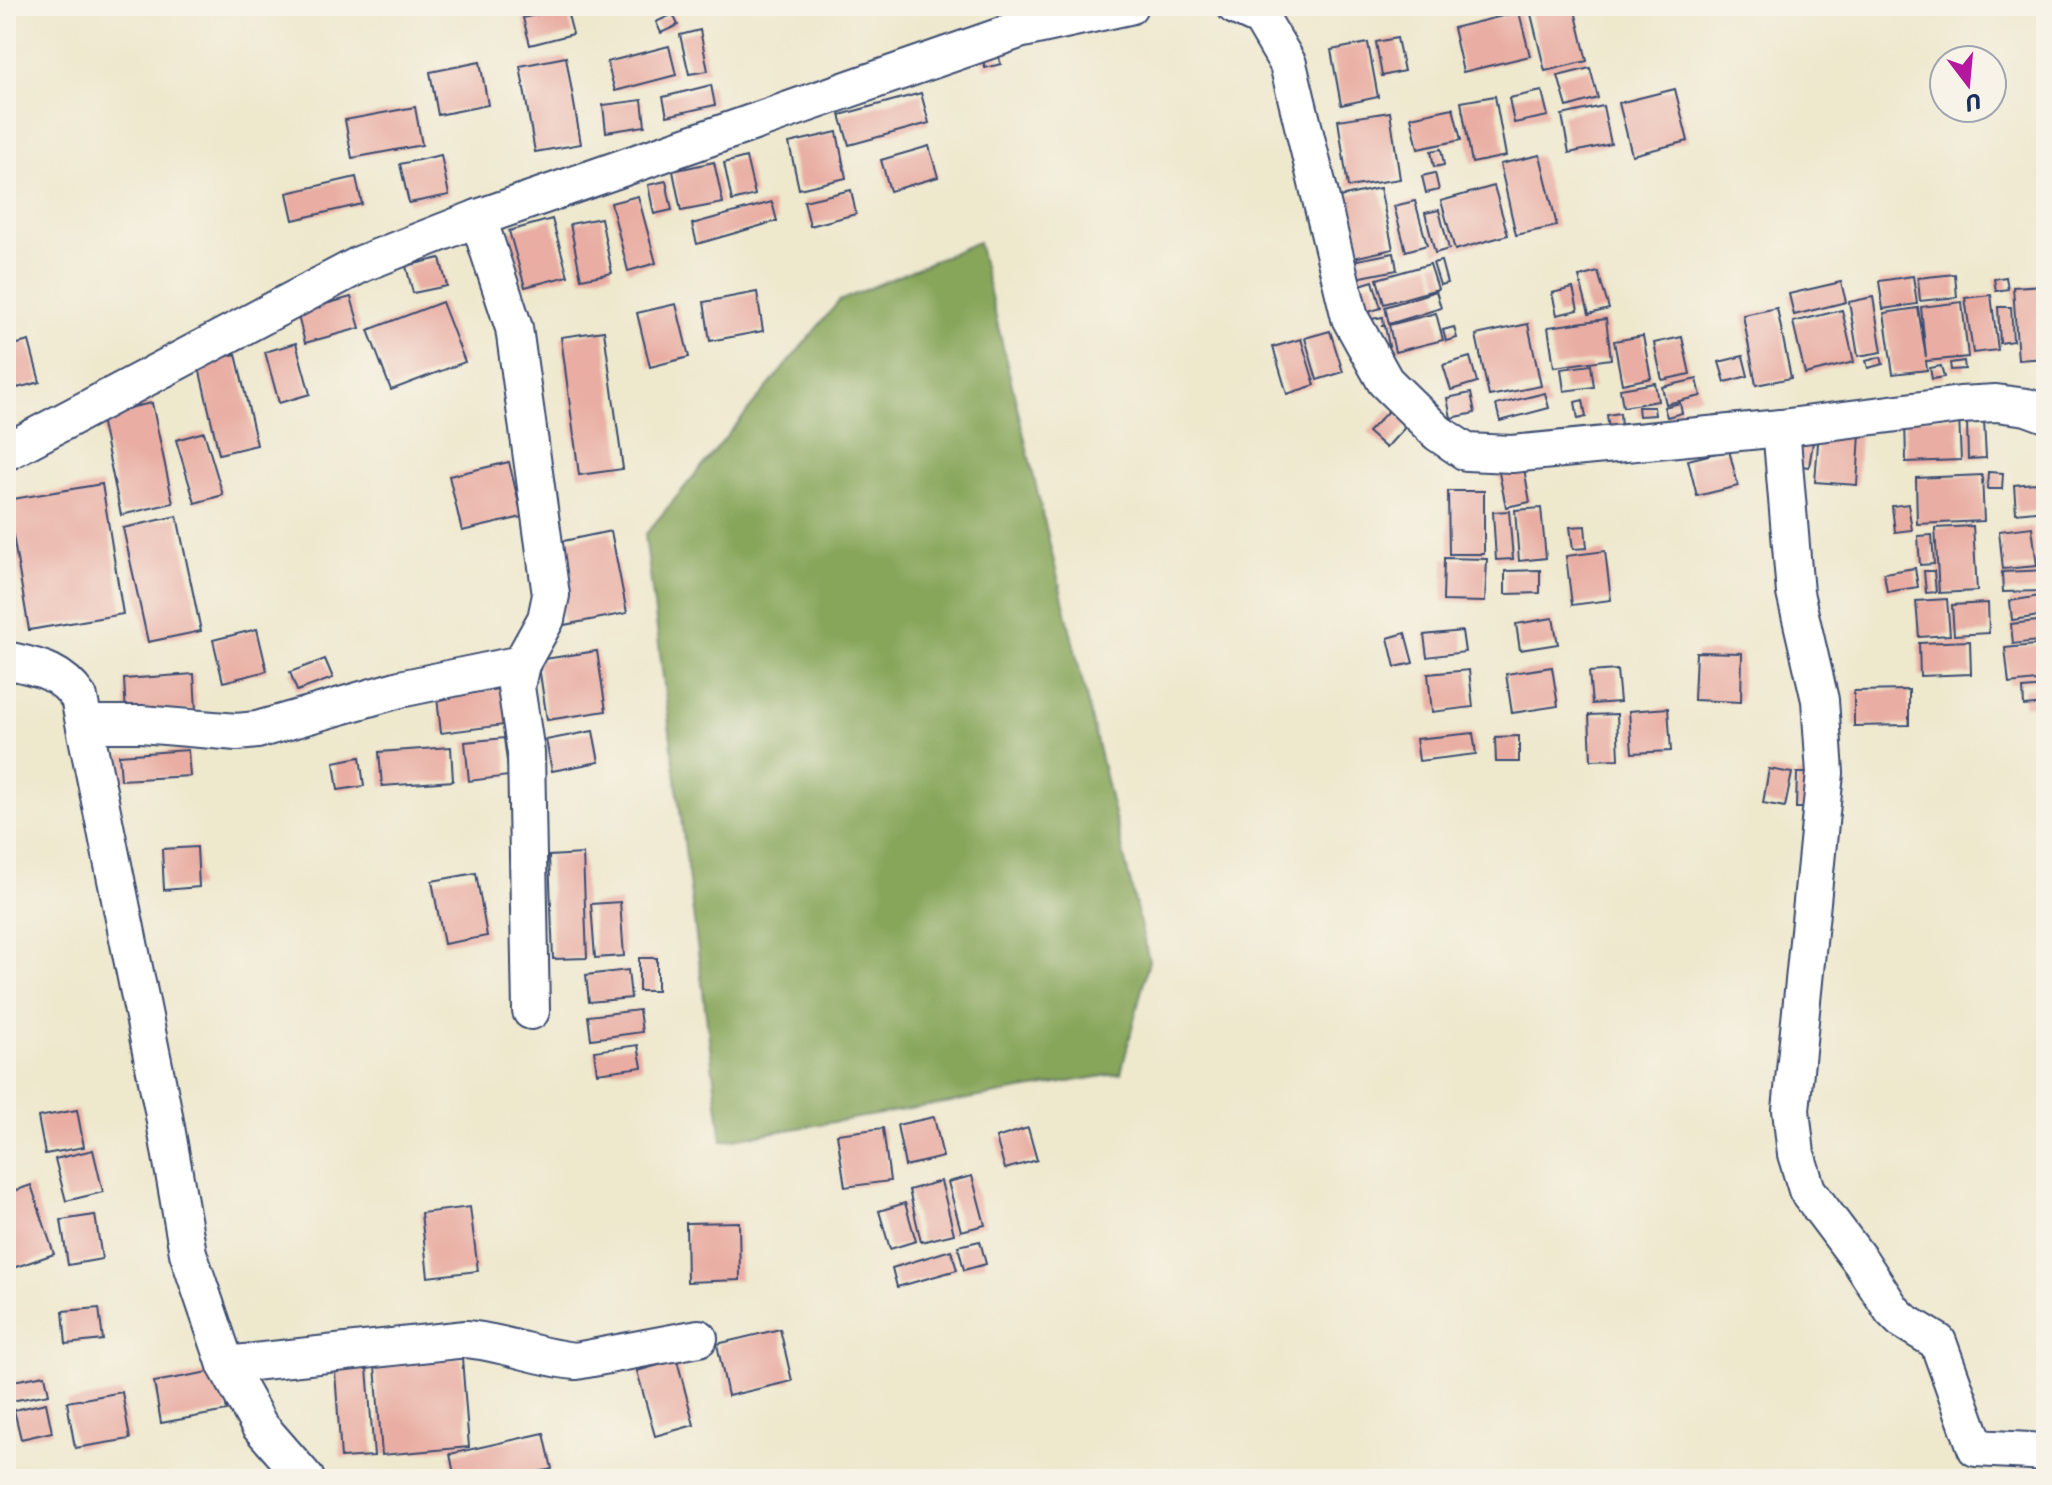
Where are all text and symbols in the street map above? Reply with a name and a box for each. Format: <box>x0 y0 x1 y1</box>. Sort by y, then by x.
north arrow <box>1928 44 2008 124</box>
text: U <box>1960 82 1986 124</box>

